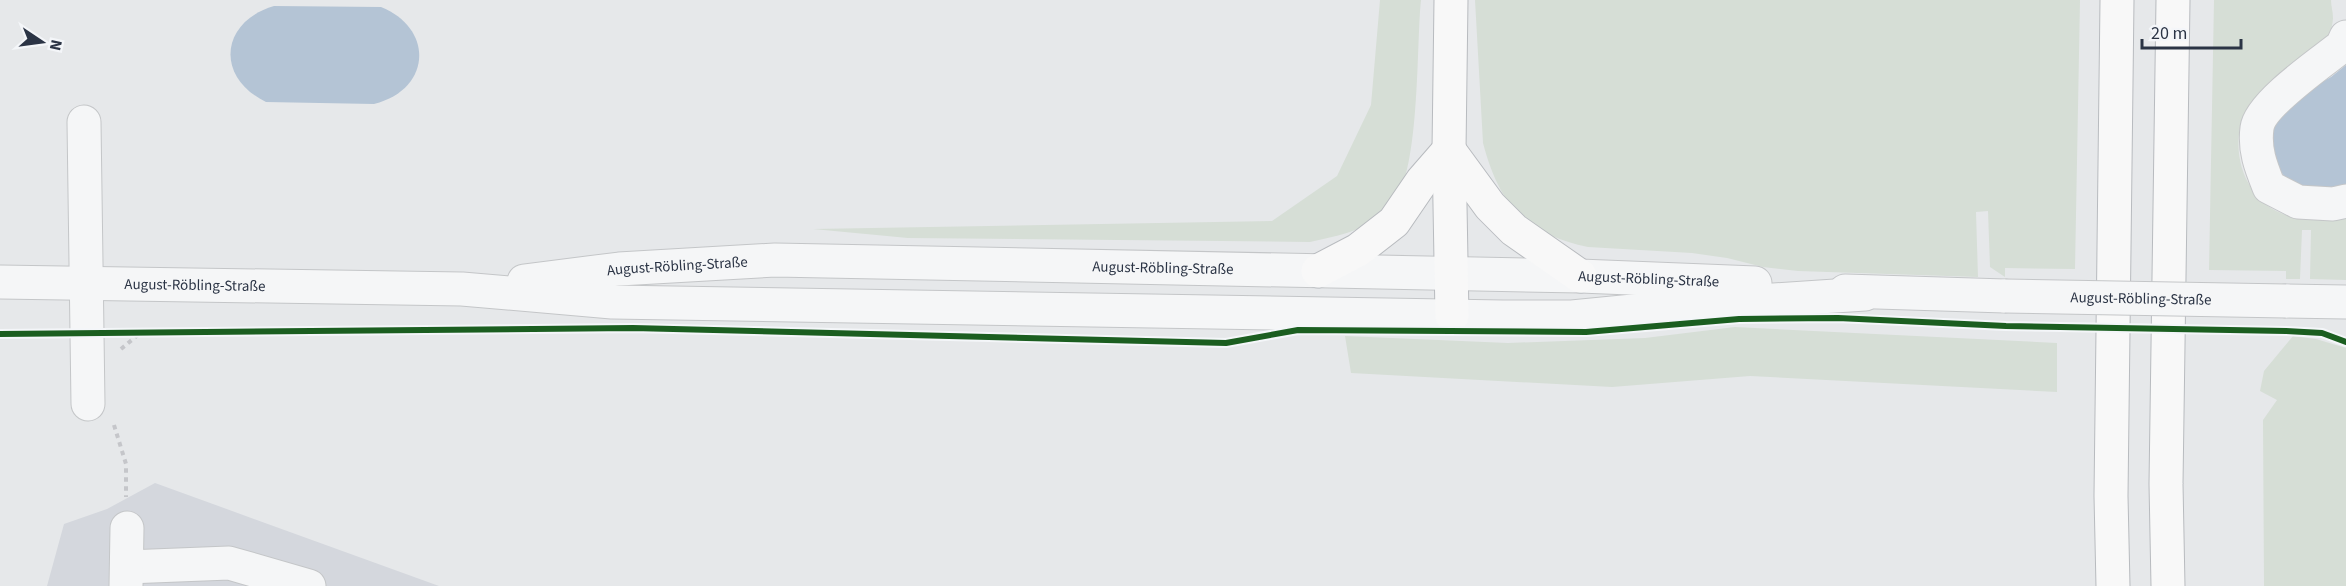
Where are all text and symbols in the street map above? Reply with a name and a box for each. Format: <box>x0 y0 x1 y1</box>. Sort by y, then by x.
north arrow <box>12 12 72 72</box>
scale bar <box>2142 12 2241 50</box>
text: 20 m <box>2151 21 2187 46</box>
text: N <box>44 37 68 53</box>
street label: August-Röbling-Straße <box>605 251 748 281</box>
street label: August-Röbling-Straße <box>1092 256 1234 280</box>
street label: August-Röbling-Straße <box>1578 265 1720 292</box>
street label: August-Röbling-Straße <box>124 273 266 297</box>
street label: August-Röbling-Straße <box>2070 287 2212 310</box>

